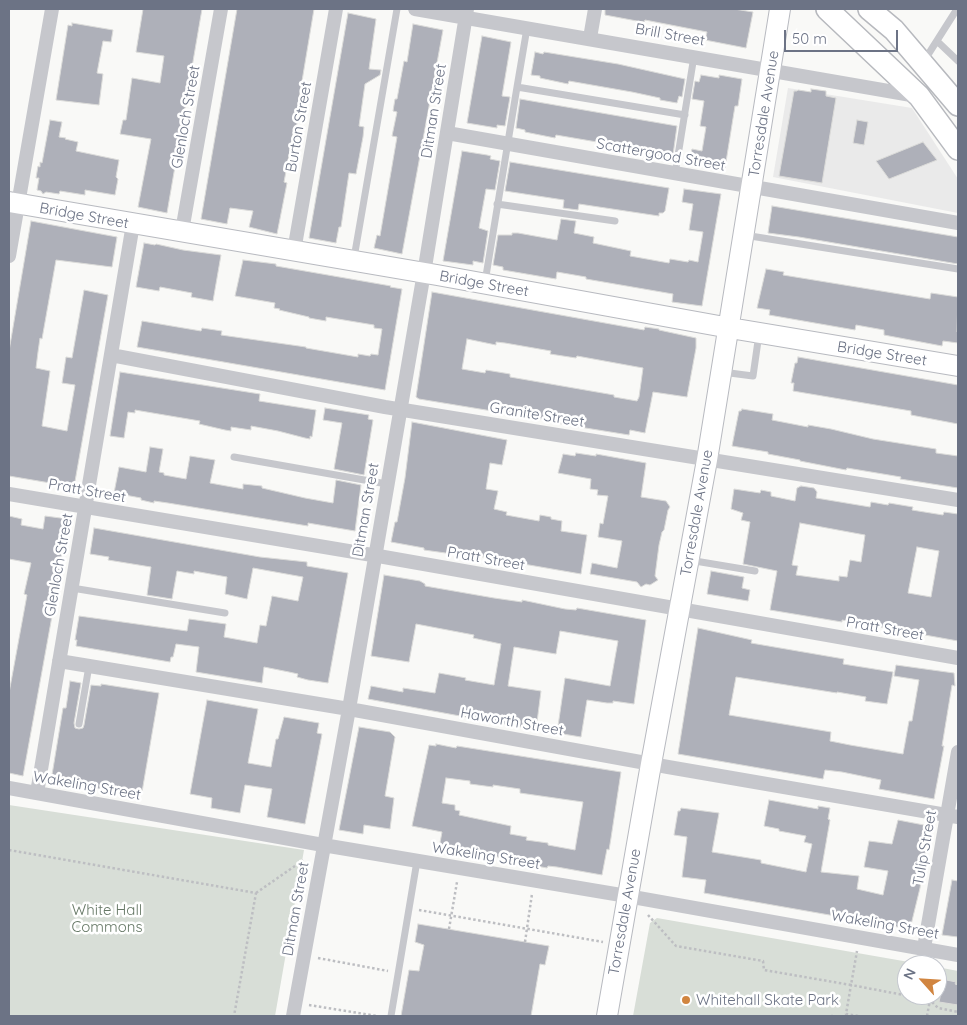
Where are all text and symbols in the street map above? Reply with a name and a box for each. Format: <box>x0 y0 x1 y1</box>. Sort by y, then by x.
street label: Brill Street <box>634 20 706 50</box>
scale bar <box>787 20 901 52</box>
text: 50 m <box>792 29 827 48</box>
street label: Torresdale Avenue <box>745 49 783 179</box>
street label: Ditman Street <box>418 62 450 160</box>
street label: Glenloch Street <box>168 64 204 170</box>
street label: Burton Street <box>282 80 316 174</box>
street label: Scattergood Street <box>595 135 727 175</box>
street label: Bridge Street <box>38 199 130 233</box>
street label: Bridge Street <box>438 267 530 301</box>
street label: Bridge Street <box>836 338 928 370</box>
street label: Granite Street <box>488 399 586 431</box>
street label: Torresdale Avenue <box>677 448 717 578</box>
street label: Ditman Street <box>349 461 383 559</box>
street label: Pratt Street <box>47 475 127 507</box>
street label: Glenloch Street <box>41 512 77 618</box>
street label: Pratt Street <box>446 543 526 575</box>
street label: Pratt Street <box>845 613 925 645</box>
street label: Haworth Street <box>459 704 565 740</box>
street label: Wakeling Street <box>32 768 142 804</box>
street label: Tulip Street <box>909 809 941 887</box>
street label: Wakeling Street <box>431 839 541 873</box>
street label: Torresdale Avenue <box>605 847 645 977</box>
street label: Ditman Street <box>279 860 313 958</box>
park label: White Hall Commons <box>72 901 142 936</box>
street label: Wakeling Street <box>830 907 940 943</box>
north arrow <box>897 955 947 1005</box>
text: N <box>899 965 920 982</box>
place label: Whitehall Skate Park <box>696 991 839 1009</box>
marker: Whitehall Skate Park <box>680 994 692 1006</box>

